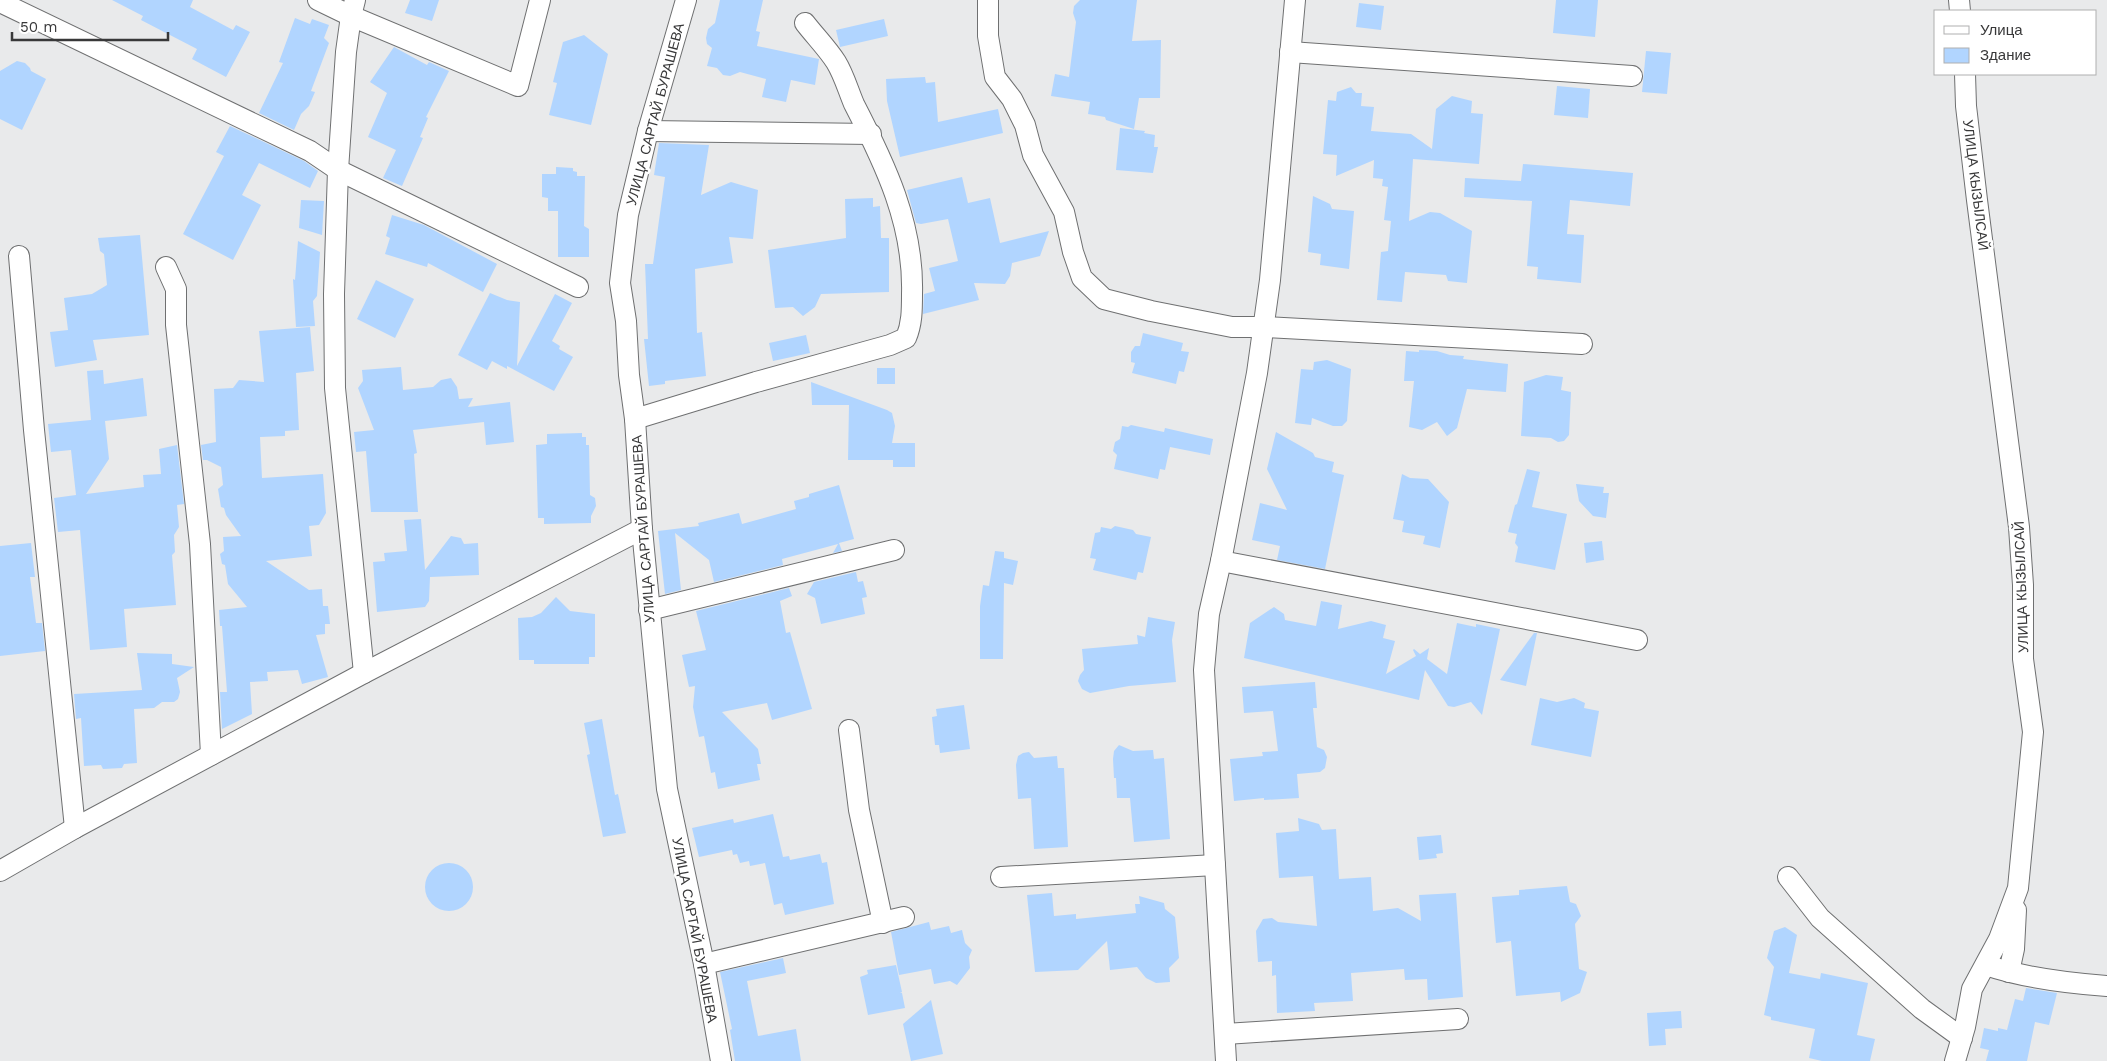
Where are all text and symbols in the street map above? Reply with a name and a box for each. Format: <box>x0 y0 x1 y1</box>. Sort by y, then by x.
scale bar <box>12 10 169 42</box>
legend <box>1934 10 2097 75</box>
text: 50 m <box>20 18 57 36</box>
street label: УЛИЦА САРТАЙ БУРАШЕВА <box>622 20 687 207</box>
text: Улица <box>1980 21 2023 39</box>
text: Здание <box>1980 46 2031 64</box>
street label: УЛИЦА КЫЗЫЛСАЙ <box>1960 118 1993 251</box>
street label: УЛИЦА САРТАЙ БУРАШЕВА <box>627 434 658 623</box>
street label: УЛИЦА КЫЗЫЛСАЙ <box>2010 521 2031 653</box>
street label: УЛИЦА САРТАЙ БУРАШЕВА <box>669 836 722 1025</box>

